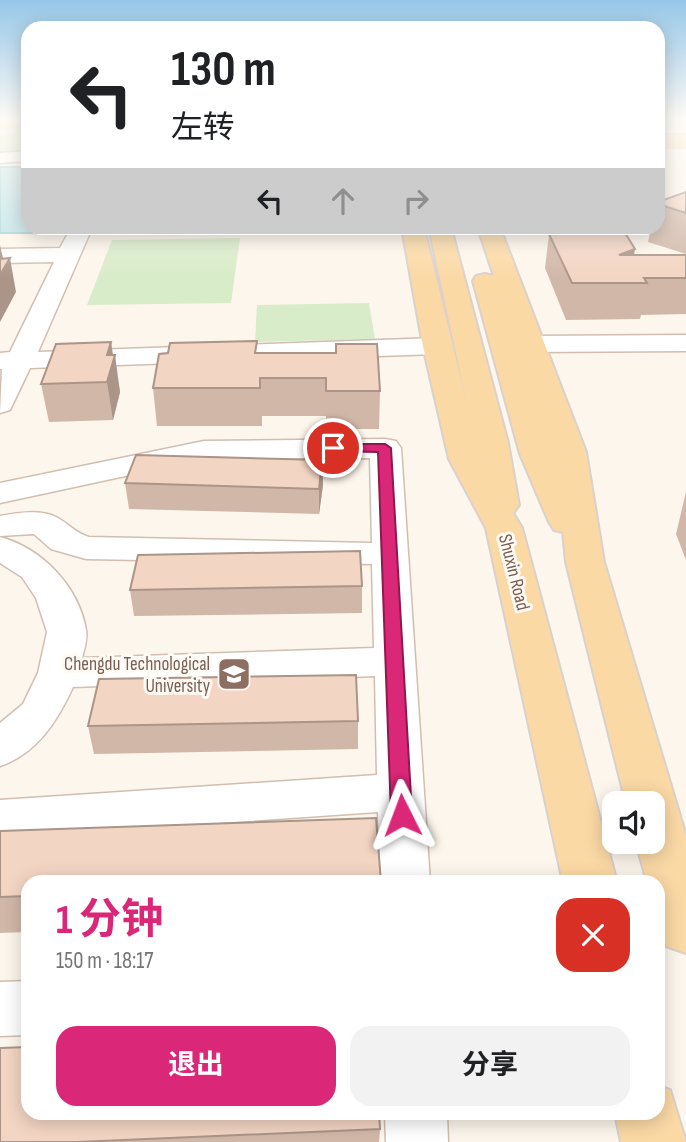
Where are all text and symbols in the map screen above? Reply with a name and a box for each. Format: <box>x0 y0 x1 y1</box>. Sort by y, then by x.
text: 130 m <box>171 41 276 100</box>
icon: left <box>56 49 147 140</box>
text: 左转 <box>171 109 235 148</box>
icon: left <box>251 182 289 220</box>
icon: ahead <box>324 182 362 220</box>
icon: right <box>397 182 435 220</box>
pin <box>303 418 363 478</box>
icon: arrive <box>314 429 352 467</box>
street label: Shuxin Road <box>493 532 534 613</box>
place label: Chengdu Technological University <box>64 653 211 698</box>
school or university icon: Chengdu Technological University <box>215 655 253 693</box>
position arrow <box>365 778 439 852</box>
map controls <box>602 791 665 854</box>
button: sound <box>602 791 665 854</box>
text: 1 分钟 <box>56 895 163 946</box>
button: close <box>556 898 630 972</box>
text: 150 m · 18:17 <box>56 947 154 975</box>
button: 退出 <box>56 1026 336 1106</box>
button: 分享 <box>350 1026 630 1106</box>

